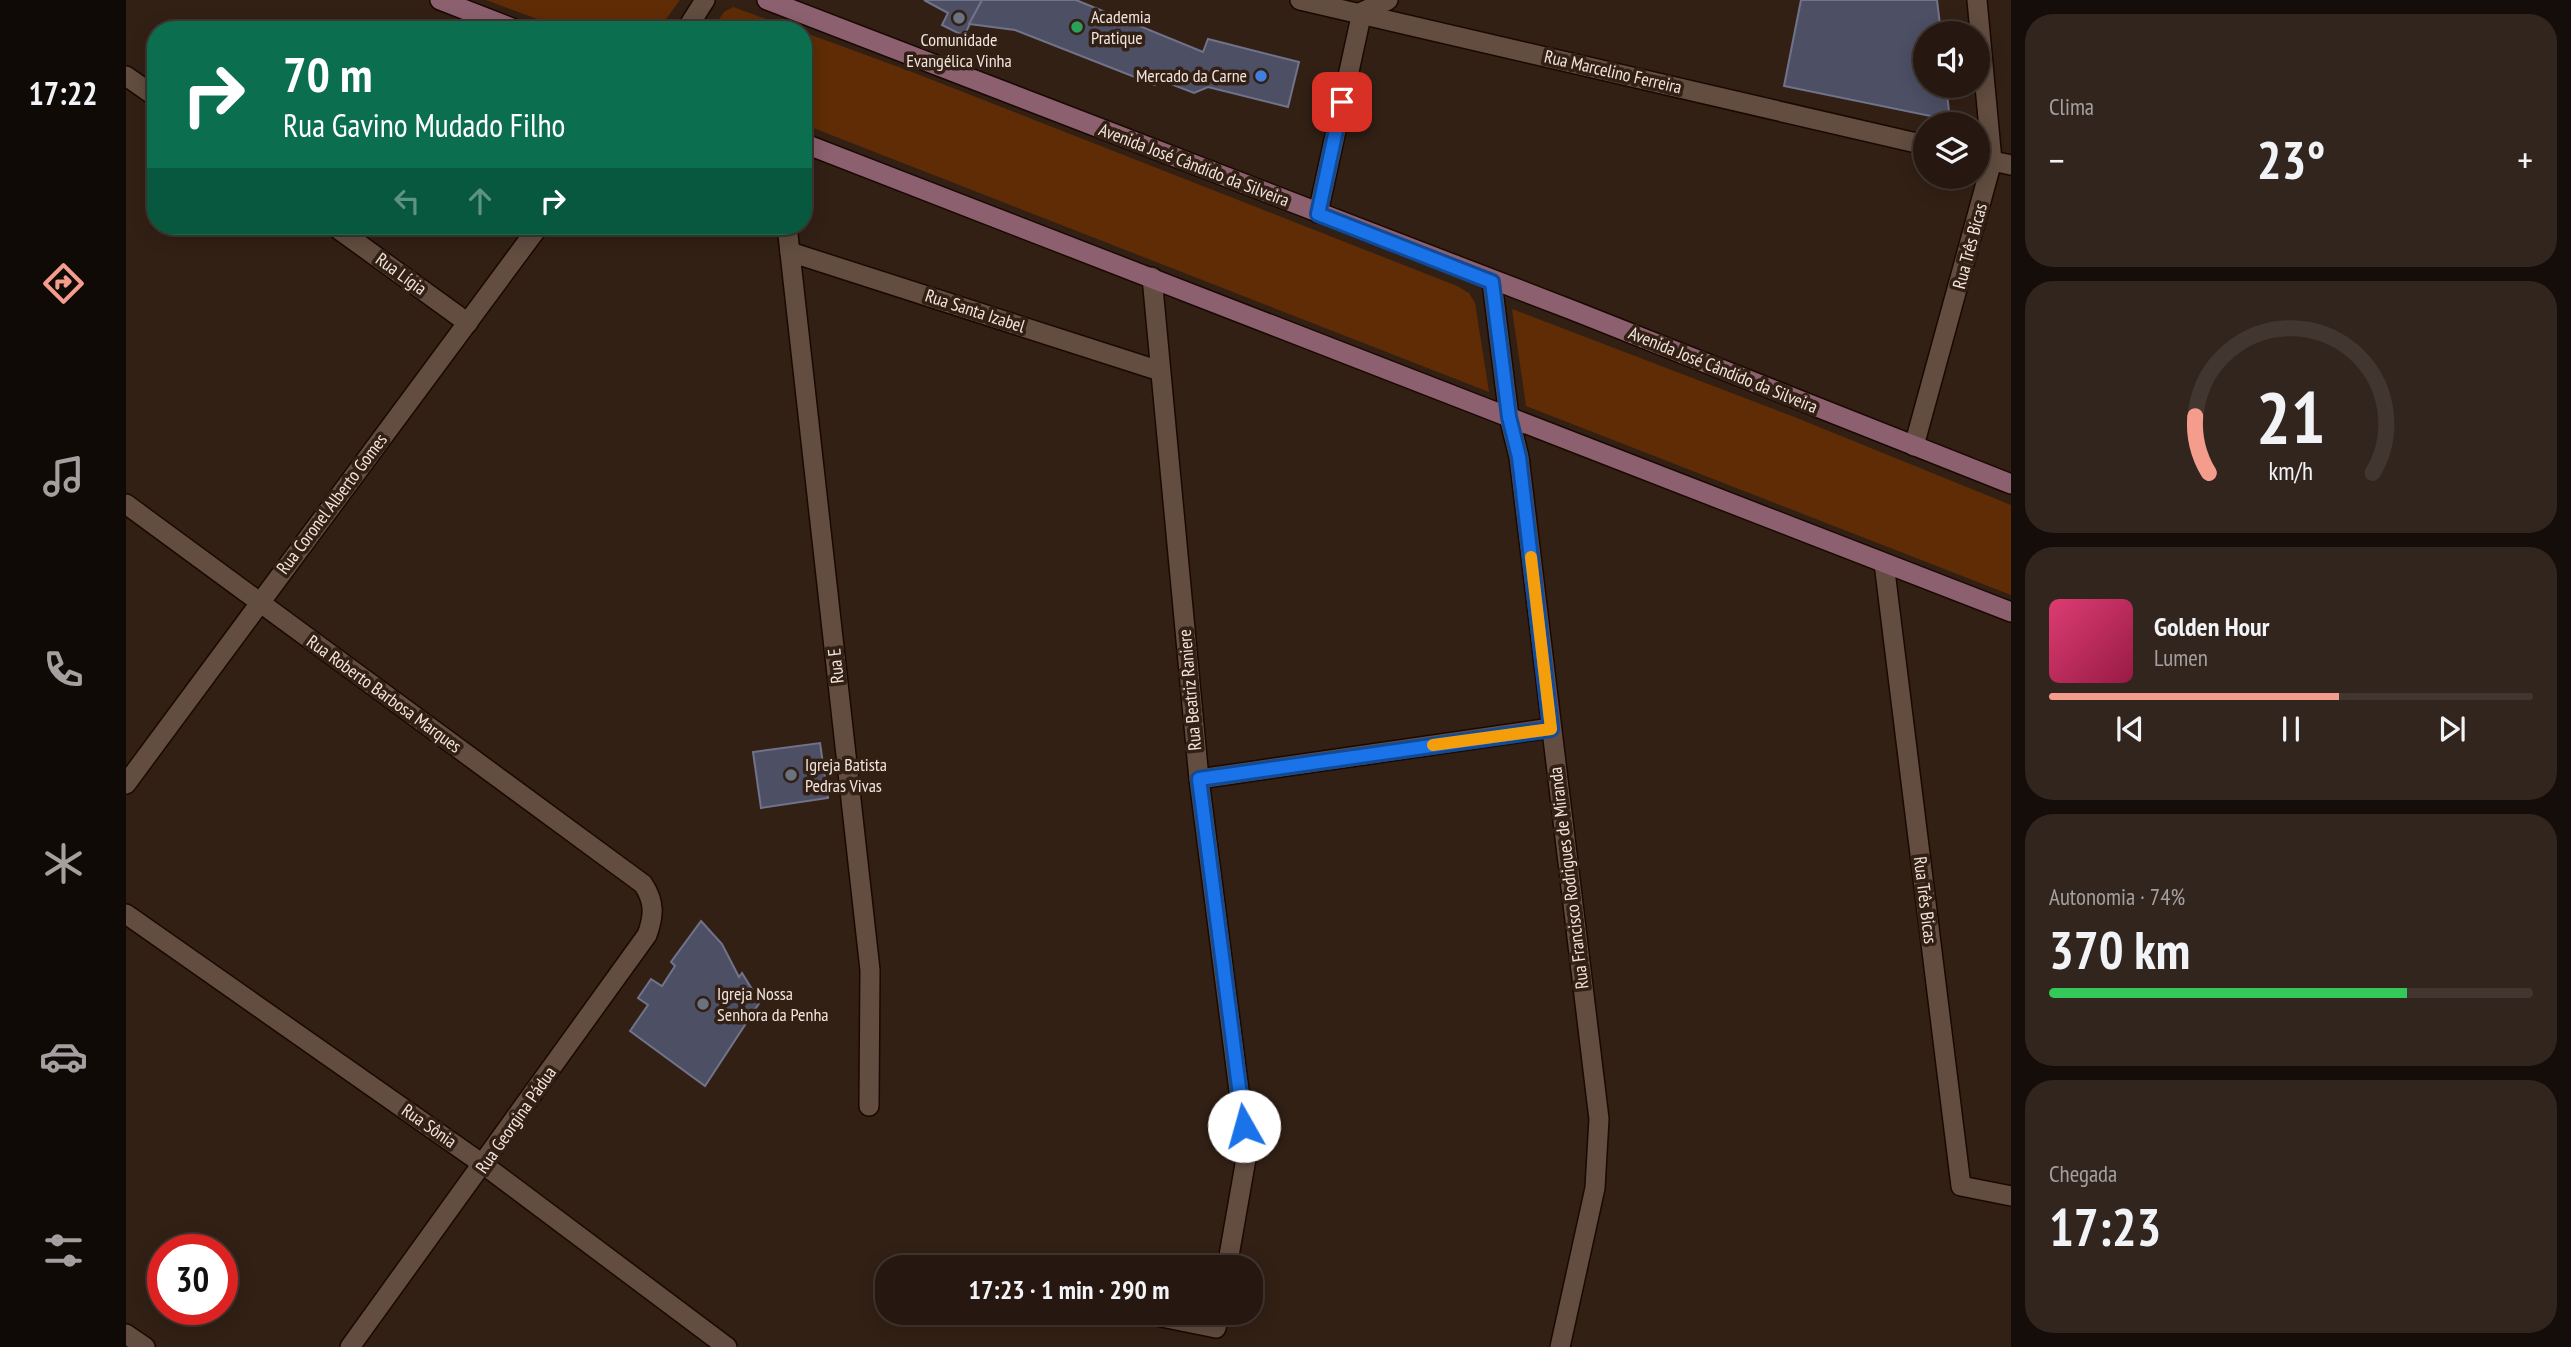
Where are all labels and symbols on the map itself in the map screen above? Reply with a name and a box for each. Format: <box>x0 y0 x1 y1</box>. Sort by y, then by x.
place label: Academia Pratique <box>1091 5 1151 49</box>
marker: Comunidade Evangélica Vinha <box>951 10 967 26</box>
marker: Academia Pratique <box>1069 19 1085 35</box>
place label: Comunidade Evangélica Vinha <box>906 28 1012 72</box>
street label: Rua Marcelino Ferreira <box>1542 45 1684 99</box>
place label: Mercado da Carne <box>1136 64 1247 87</box>
marker: Mercado da Carne <box>1253 68 1269 84</box>
pin <box>1312 72 1372 132</box>
street label: Avenida José Cândido da Silveira <box>1096 118 1293 211</box>
street label: Rua Três Bicas <box>1947 200 1992 291</box>
street label: Rua Lígia <box>371 247 431 300</box>
street label: Rua Santa Izabel <box>922 284 1029 338</box>
street label: Avenida José Cândido da Silveira <box>1625 321 1821 418</box>
street label: Rua Coronel Alberto Gomes <box>271 429 392 579</box>
street label: Rua Beatriz Raniere <box>1173 628 1206 752</box>
street label: Rua Roberto Barbosa Marques <box>302 630 466 758</box>
street label: Rua E <box>822 647 849 685</box>
place label: Igreja Batista Pedras Vivas <box>805 753 887 797</box>
street label: Rua Francisco Rodrigues de Miranda <box>1543 766 1594 991</box>
marker: Igreja Batista Pedras Vivas <box>783 767 799 783</box>
street label: Rua Três Bicas <box>1909 855 1942 945</box>
place label: Igreja Nossa Senhora da Penha <box>717 982 829 1026</box>
marker: Igreja Nossa Senhora da Penha <box>695 996 711 1012</box>
street label: Rua Georgina Pádua <box>470 1062 561 1178</box>
position arrow <box>1207 1089 1281 1163</box>
street label: Rua Sônia <box>397 1098 461 1153</box>
speed limit sign: 30 <box>147 1234 238 1325</box>

